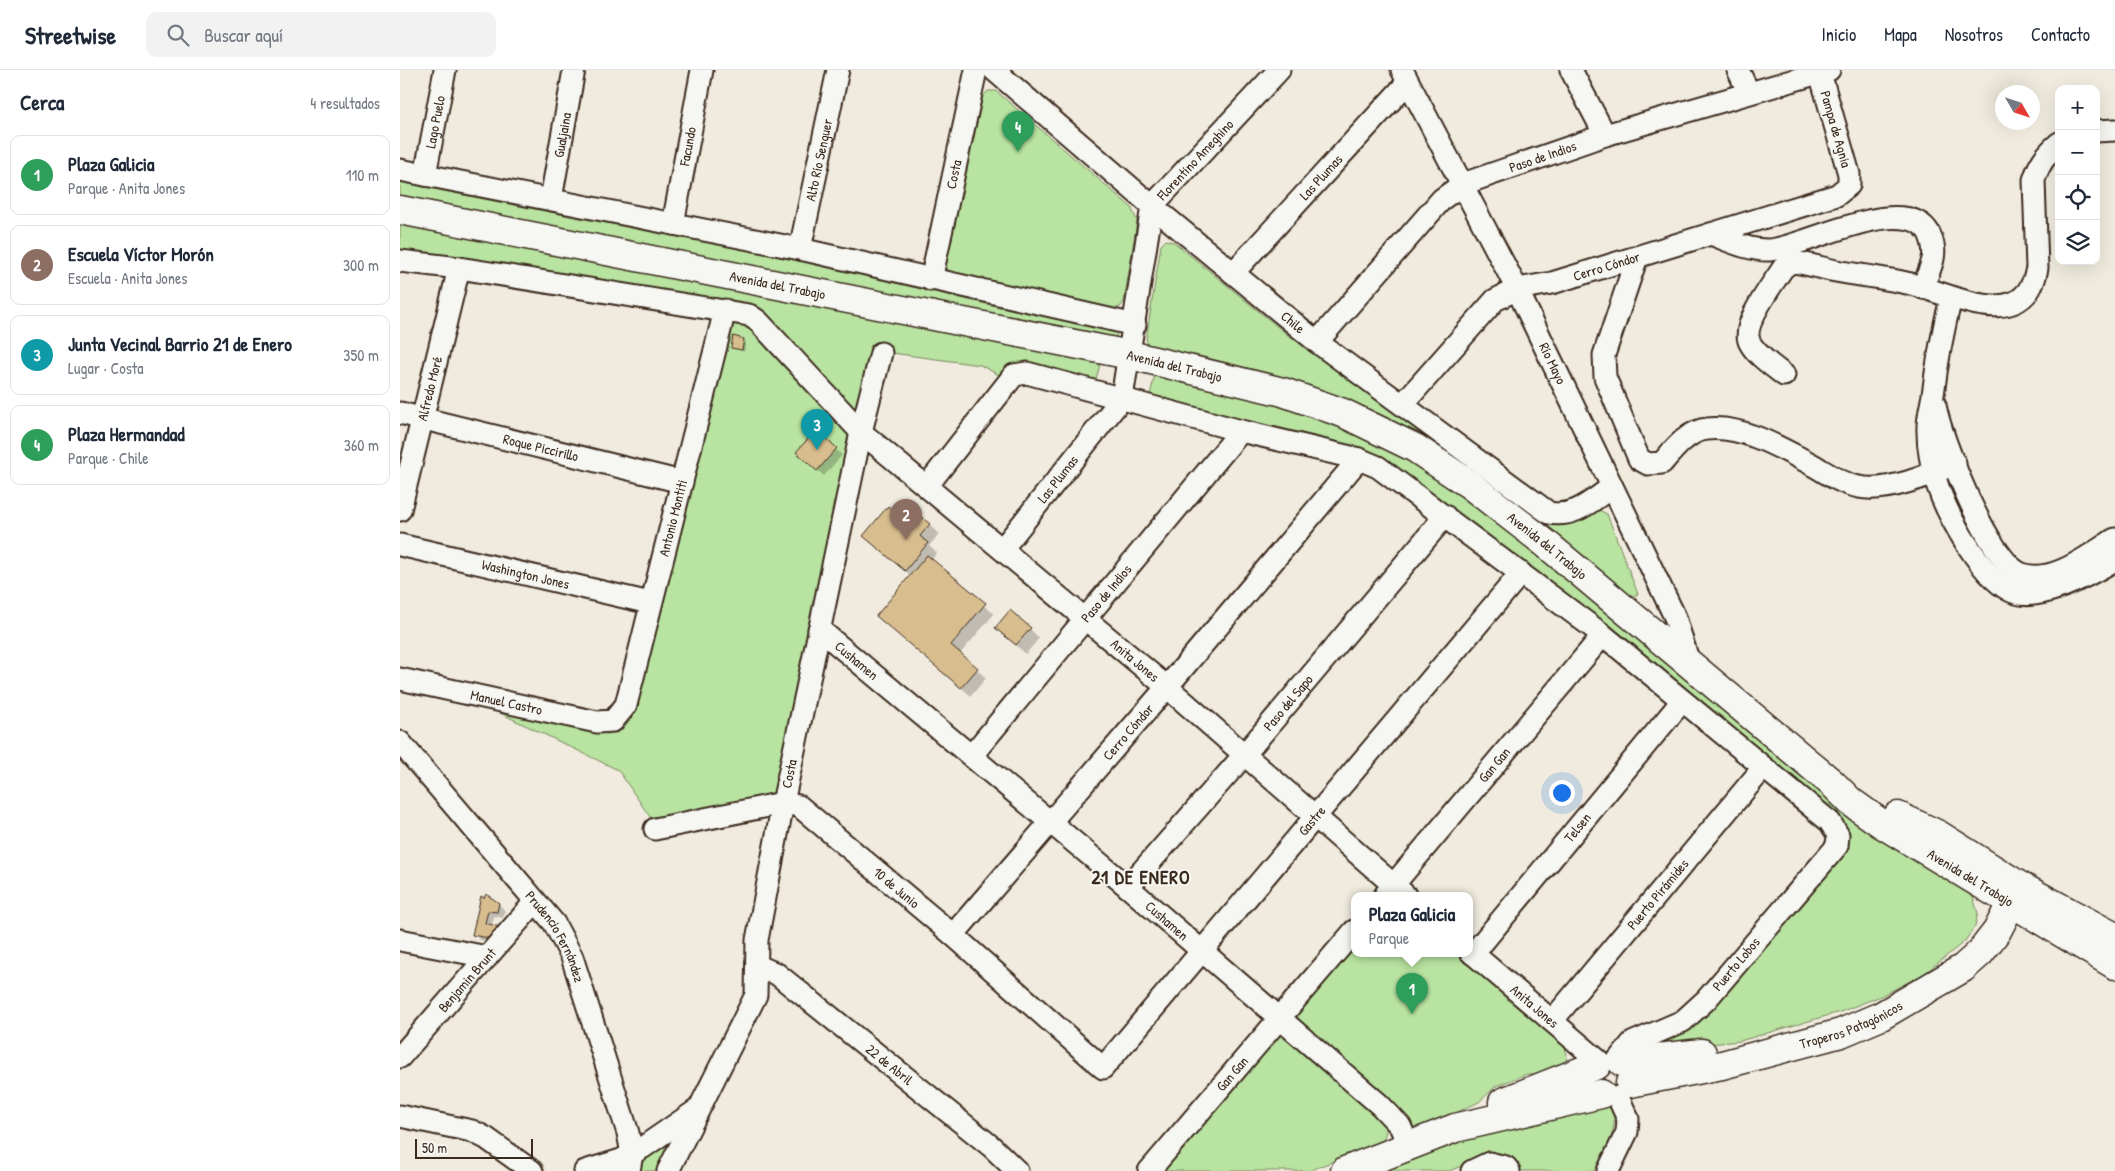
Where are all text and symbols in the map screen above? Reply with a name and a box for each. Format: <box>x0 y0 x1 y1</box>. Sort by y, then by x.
search box <box>146 12 496 57</box>
text: Streetwise <box>25 19 116 51</box>
icon: search <box>164 21 192 49</box>
text: Buscar aquí <box>204 22 283 48</box>
text: Inicio <box>1822 22 1856 47</box>
text: Mapa <box>1884 22 1917 47</box>
text: Nosotros <box>1945 22 2003 47</box>
text: Contacto <box>2031 22 2090 47</box>
north arrow <box>1995 85 2040 130</box>
map controls <box>2055 85 2100 265</box>
button: + <box>2055 85 2100 130</box>
text: Cerca <box>20 88 64 117</box>
street label: Pampa de Agnia <box>1816 88 1857 170</box>
text: 4 resultados <box>310 92 380 114</box>
street label: Lago Puelo <box>420 94 449 150</box>
street label: Gualjaina <box>549 110 575 159</box>
pin: 4 <box>1002 111 1034 152</box>
street label: Florentino Ameghino <box>1152 115 1238 205</box>
street label: Alto Río Senguer <box>800 116 837 203</box>
street label: Facundo <box>674 125 700 168</box>
button: − <box>2055 130 2100 175</box>
street label: Paso de Indios <box>1506 136 1579 176</box>
street label: Las Plumas <box>1295 150 1346 204</box>
text: Plaza Galicia <box>68 151 155 177</box>
street label: Costa <box>941 158 966 190</box>
text: 1 <box>34 164 40 186</box>
text: 110 m <box>346 164 379 186</box>
button: locate <box>2055 175 2100 220</box>
text: Parque · Anita Jones <box>68 177 185 199</box>
button: layers <box>2055 220 2100 265</box>
text: Escuela Víctor Morón <box>68 241 214 267</box>
street label: Cerro Cóndor <box>1571 246 1643 285</box>
text: 2 <box>33 254 41 276</box>
text: 300 m <box>343 254 379 276</box>
street label: Avenida del Trabajo <box>728 266 828 303</box>
text: Escuela · Anita Jones <box>68 267 188 289</box>
street label: Chile <box>1277 306 1310 338</box>
text: Junta Vecinal Barrio 21 de Enero <box>68 331 292 357</box>
street label: Río Mayo <box>1535 339 1572 387</box>
text: 3 <box>33 344 41 366</box>
text: 350 m <box>343 344 379 366</box>
street label: Avenida del Trabajo <box>1125 345 1224 386</box>
street label: Alfredo Moré <box>412 354 446 423</box>
text: Lugar · Costa <box>68 357 144 379</box>
pin: 3 <box>801 409 833 450</box>
text: Plaza Hermandad <box>68 421 185 447</box>
street label: Roque Piccirillo <box>501 429 581 465</box>
text: 4 <box>34 434 40 456</box>
text: 360 m <box>344 434 379 456</box>
text: Parque · Chile <box>68 447 149 469</box>
street label: Las Plumas <box>1033 451 1082 507</box>
street label: Antonio Montiti <box>654 478 691 558</box>
pin: 2 <box>890 499 922 540</box>
street label: Avenida del Trabajo <box>1504 507 1592 584</box>
street label: Washington Jones <box>480 554 571 593</box>
street label: Paso de Indios <box>1076 560 1135 626</box>
street label: Anita Jones <box>1107 634 1164 686</box>
street label: Cushamen <box>831 636 883 684</box>
street label: Paso del Sapo <box>1258 670 1317 735</box>
street label: Manuel Castro <box>469 685 545 719</box>
street label: Cerro Cóndor <box>1098 699 1158 764</box>
street label: Gan Gan <box>1474 743 1514 786</box>
street label: Costa <box>776 757 801 790</box>
your location <box>1549 780 1575 806</box>
street label: Gastre <box>1293 801 1330 839</box>
street label: Telsen <box>1559 808 1595 846</box>
street label: Avenida del Trabajo <box>1924 844 2018 911</box>
street label: Puerto Pirámides <box>1622 855 1692 933</box>
street label: 10 de Junio <box>870 862 924 912</box>
district label: 21 DE ENERO <box>1091 864 1191 890</box>
street label: Prudencio Fernández <box>521 886 589 984</box>
popup <box>1351 892 1473 957</box>
street label: Cushamen <box>1142 896 1193 944</box>
text: Plaza Galicia <box>1369 901 1455 927</box>
text: Parque <box>1369 927 1409 949</box>
street label: Puerto Lobos <box>1708 933 1764 995</box>
street label: Benjamin Brunt <box>433 943 500 1016</box>
pin: 1 <box>1396 973 1428 1014</box>
street label: Anita Jones <box>1507 980 1563 1032</box>
street label: Troperos Patagónicos <box>1797 996 1906 1053</box>
street label: 22 de Abril <box>862 1039 918 1089</box>
street label: Gan Gan <box>1211 1052 1252 1095</box>
scale bar <box>415 1136 532 1159</box>
text: 50 m <box>422 1138 447 1157</box>

